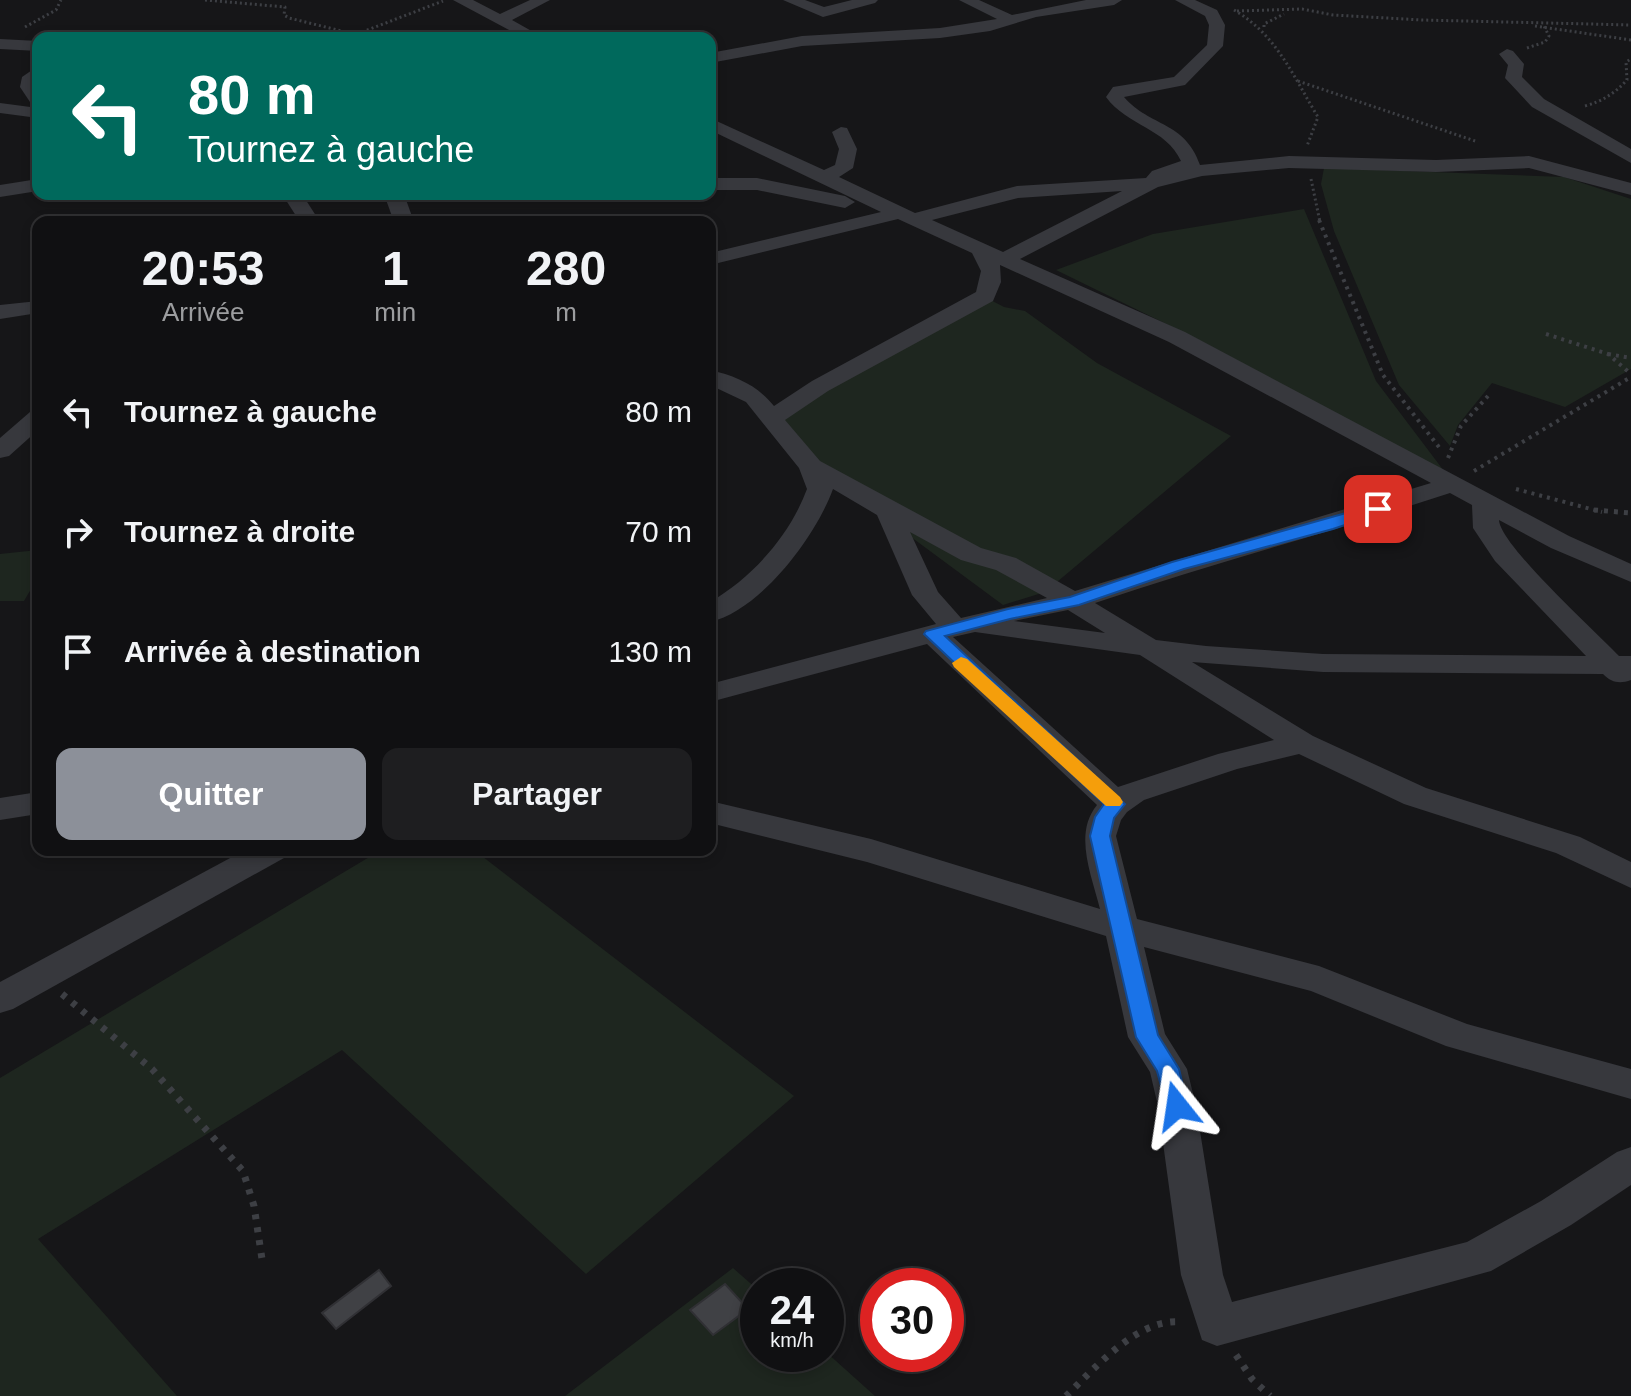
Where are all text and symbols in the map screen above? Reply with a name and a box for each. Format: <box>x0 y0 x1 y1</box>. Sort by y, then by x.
text: 80 m <box>188 63 316 126</box>
icon: left <box>56 64 160 168</box>
text: Tournez à gauche <box>188 129 474 170</box>
text: 20:53 <box>142 242 265 295</box>
text: 1 <box>382 242 409 295</box>
text: 280 <box>526 242 606 295</box>
text: Arrivée <box>162 297 244 327</box>
text: min <box>374 297 416 327</box>
text: m <box>555 297 577 327</box>
icon: left <box>56 390 100 434</box>
text: Tournez à gauche <box>124 395 377 428</box>
text: 80 m <box>625 395 692 428</box>
pin <box>1344 475 1412 543</box>
icon: arrive <box>1356 487 1400 531</box>
icon: right <box>56 510 100 554</box>
text: Tournez à droite <box>124 515 355 548</box>
text: 70 m <box>625 515 692 548</box>
icon: arrive <box>56 630 100 674</box>
text: Arrivée à destination <box>124 635 421 668</box>
text: 130 m <box>609 635 692 668</box>
button: Quitter <box>56 748 366 840</box>
button: Partager <box>382 748 692 840</box>
position arrow <box>1135 1064 1219 1148</box>
speed limit sign: 30 <box>860 1268 964 1372</box>
text: 24 <box>770 1288 814 1332</box>
text: km/h <box>770 1329 814 1351</box>

